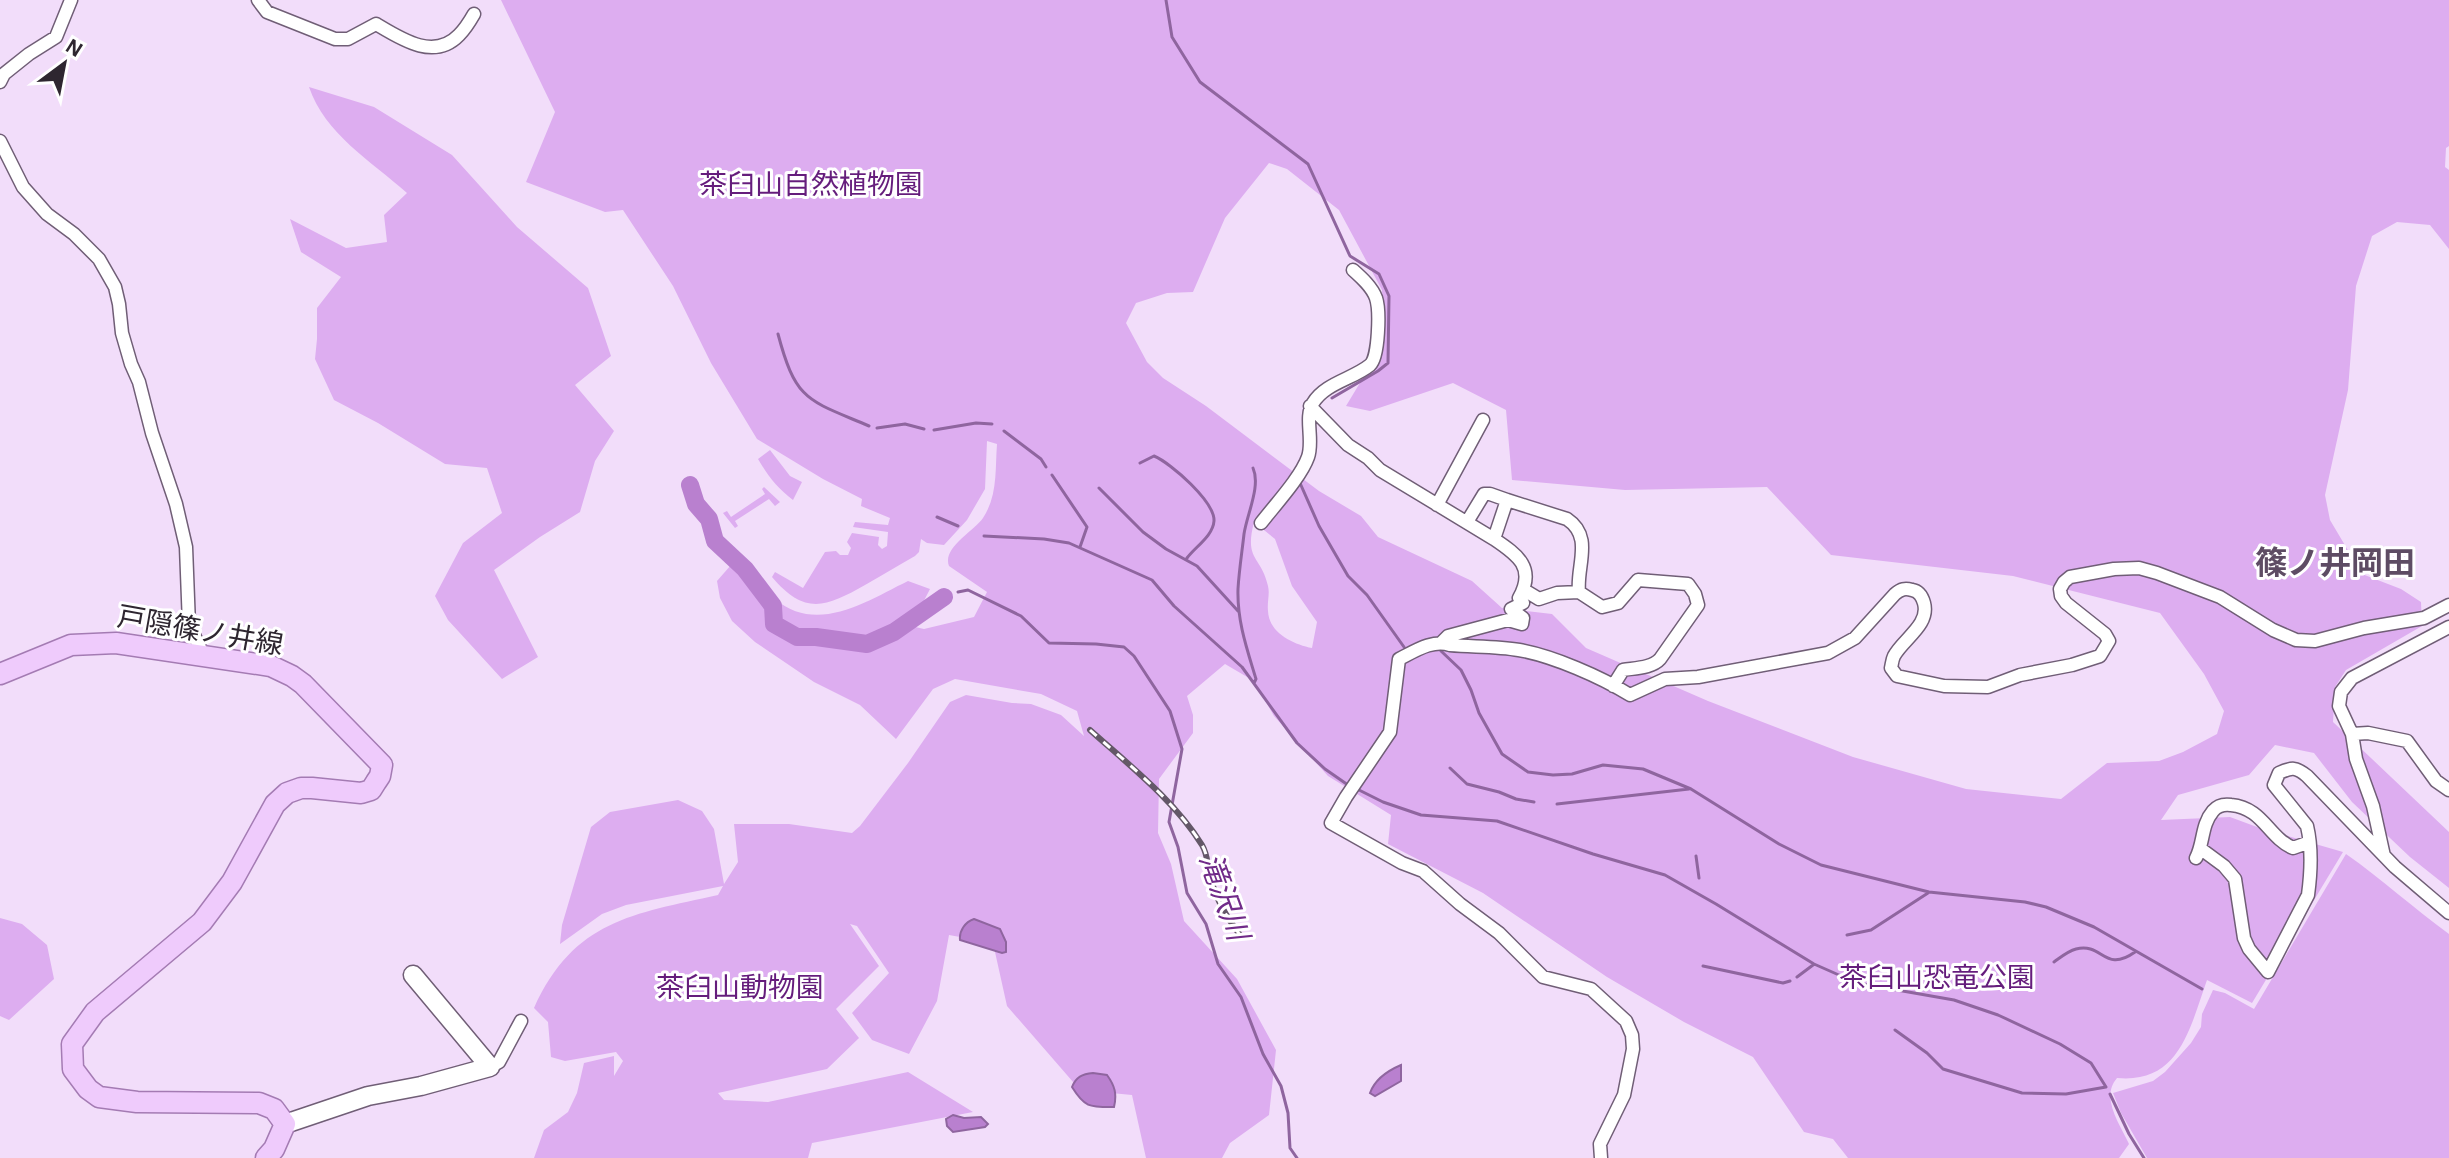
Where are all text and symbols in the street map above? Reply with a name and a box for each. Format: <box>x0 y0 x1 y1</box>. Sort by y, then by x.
north arrow <box>24 24 104 104</box>
text: N <box>62 35 86 61</box>
park label: 茶臼山自然植物園 <box>699 170 923 200</box>
district label: 篠ノ井岡田 <box>2255 546 2415 580</box>
street label: 戸隠篠ノ井線 <box>115 602 286 660</box>
water label: 滝沢川 <box>1194 849 1255 947</box>
park label: 茶臼山恐竜公園 <box>1839 963 2035 993</box>
park label: 茶臼山動物園 <box>656 973 824 1003</box>

